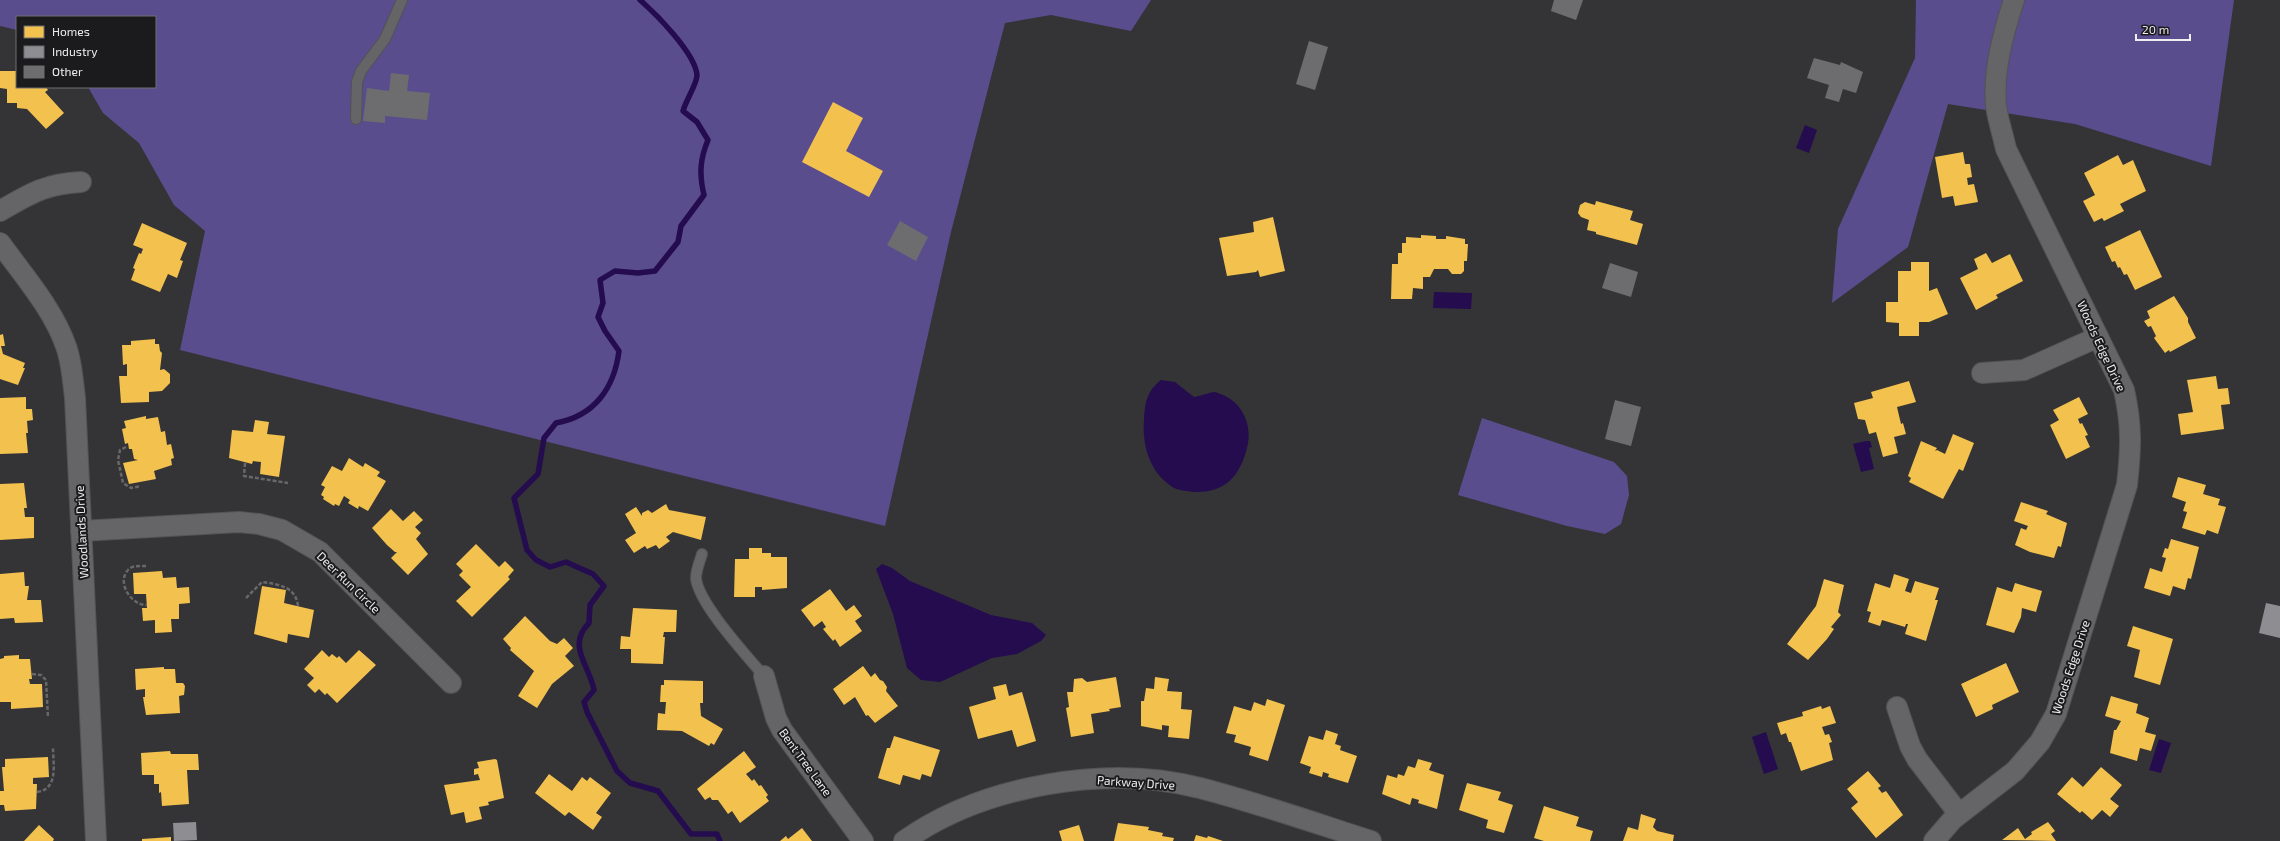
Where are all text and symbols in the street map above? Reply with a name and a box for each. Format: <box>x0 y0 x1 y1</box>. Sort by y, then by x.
legend <box>16 16 156 88</box>
scale bar <box>2136 16 2190 42</box>
text: 20 m <box>2142 22 2169 36</box>
text: Homes <box>52 24 90 38</box>
text: Industry <box>52 44 98 58</box>
text: Other <box>52 64 83 78</box>
street label: Woods Edge Drive <box>2075 298 2129 394</box>
street label: Woodlands Drive <box>72 485 90 579</box>
street label: Deer Run Circle <box>315 548 383 616</box>
street label: Woods Edge Drive <box>2048 618 2092 716</box>
street label: Bent Tree Lane <box>777 725 835 799</box>
street label: Parkway Drive <box>1096 772 1176 792</box>

